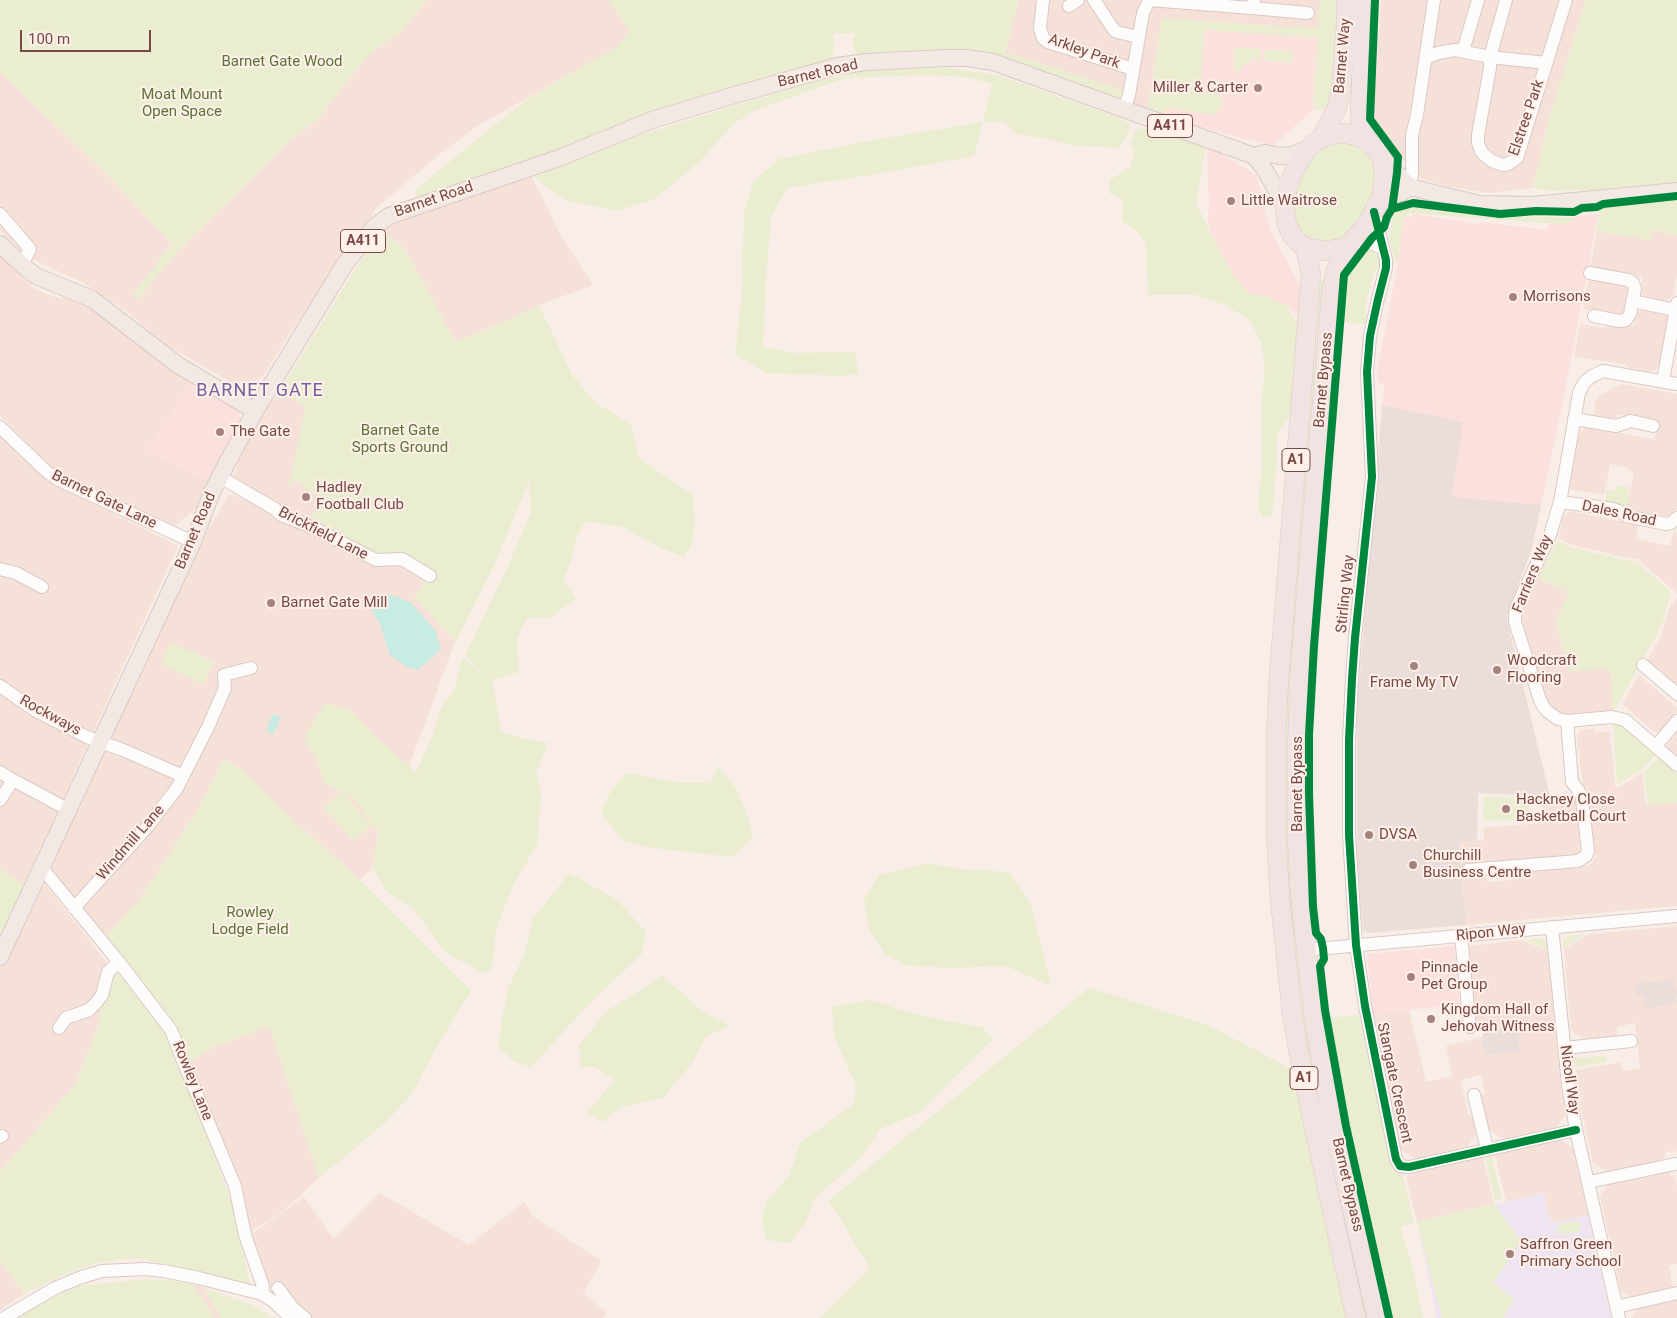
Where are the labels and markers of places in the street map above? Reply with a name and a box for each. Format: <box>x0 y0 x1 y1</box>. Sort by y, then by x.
place label: Miller & Carter <box>1153 79 1248 97</box>
marker: Miller & Carter <box>1252 82 1264 94</box>
place label: Little Waitrose <box>1241 192 1337 210</box>
marker: Little Waitrose <box>1225 195 1237 207</box>
place label: Morrisons <box>1523 288 1591 306</box>
marker: Morrisons <box>1507 291 1519 303</box>
place label: The Gate <box>230 423 290 441</box>
marker: The Gate <box>214 426 226 438</box>
place label: Hadley Football Club <box>316 479 404 514</box>
marker: Hadley Football Club <box>300 491 312 503</box>
place label: Barnet Gate Mill <box>281 594 387 612</box>
marker: Barnet Gate Mill <box>265 597 277 609</box>
place label: Woodcraft Flooring <box>1507 652 1577 687</box>
marker: Frame My TV <box>1408 660 1420 672</box>
marker: Woodcraft Flooring <box>1491 664 1503 676</box>
place label: Frame My TV <box>1370 674 1458 692</box>
place label: Hackney Close Basketball Court <box>1516 791 1626 826</box>
marker: Hackney Close Basketball Court <box>1500 803 1512 815</box>
place label: DVSA <box>1379 826 1417 844</box>
marker: DVSA <box>1363 829 1375 841</box>
place label: Churchill Business Centre <box>1423 847 1531 882</box>
marker: Churchill Business Centre <box>1407 859 1419 871</box>
place label: Pinnacle Pet Group <box>1421 959 1487 994</box>
marker: Pinnacle Pet Group <box>1405 971 1417 983</box>
place label: Kingdom Hall of Jehovah Witness <box>1441 1001 1555 1036</box>
marker: Kingdom Hall of Jehovah Witness <box>1425 1013 1437 1025</box>
place label: Saffron Green Primary School <box>1520 1236 1621 1271</box>
marker: Saffron Green Primary School <box>1504 1248 1516 1260</box>

